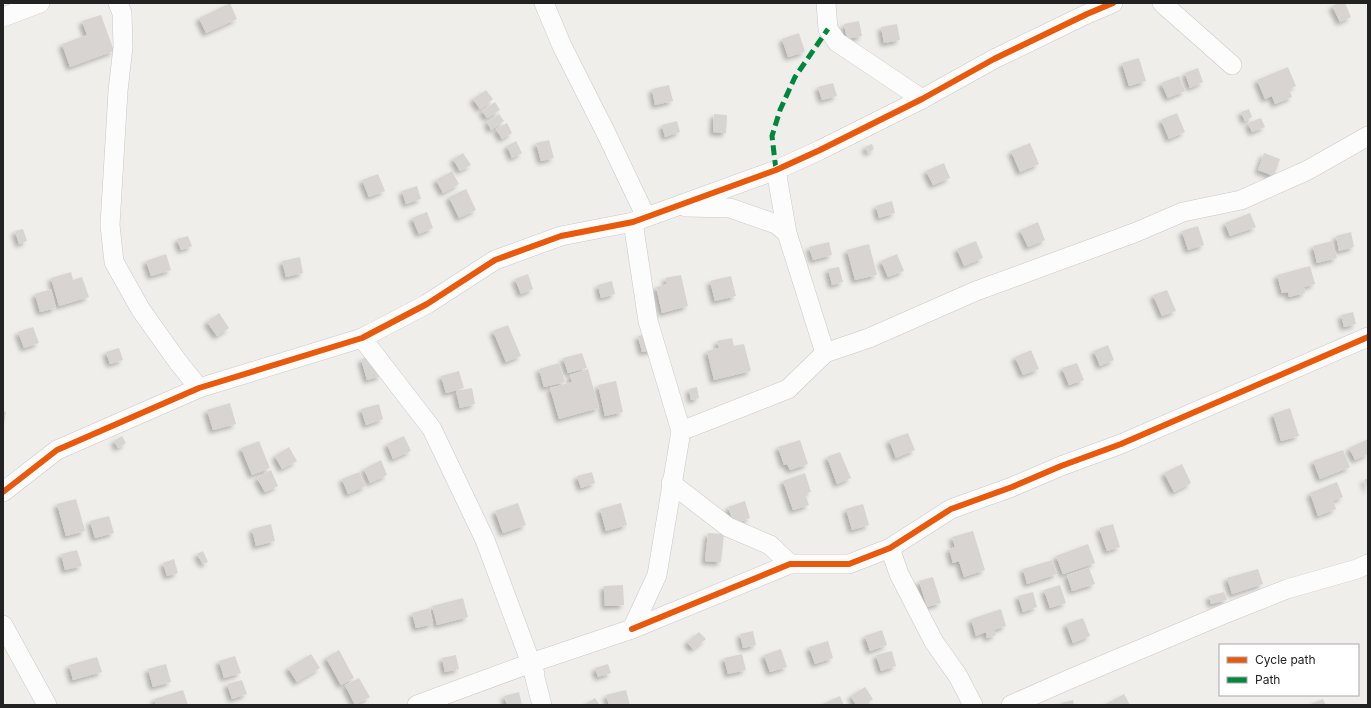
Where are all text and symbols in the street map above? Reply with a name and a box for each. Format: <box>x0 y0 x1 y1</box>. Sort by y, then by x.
legend <box>1219 644 1359 696</box>
text: Cycle path <box>1255 652 1316 667</box>
text: Path <box>1255 672 1280 687</box>

